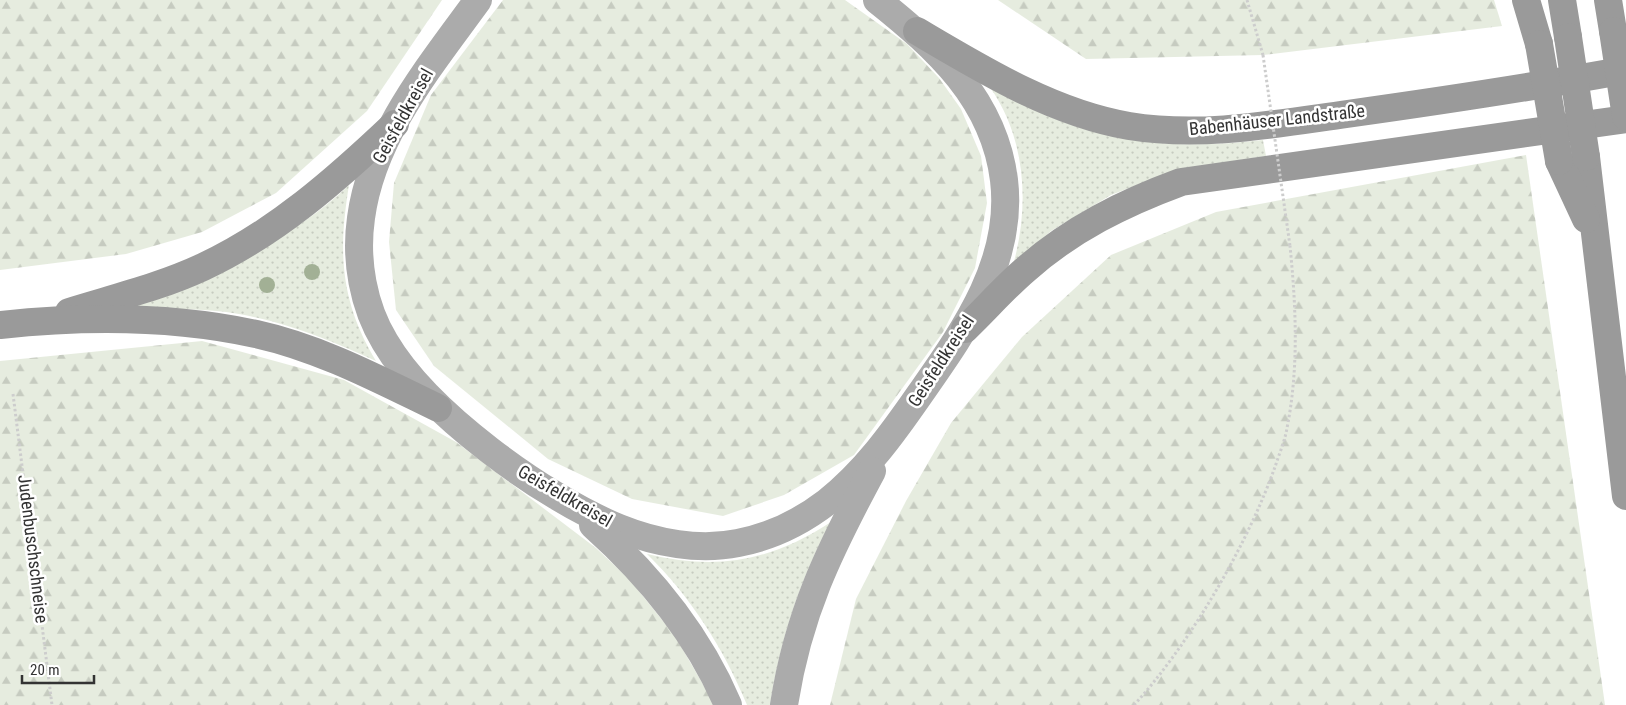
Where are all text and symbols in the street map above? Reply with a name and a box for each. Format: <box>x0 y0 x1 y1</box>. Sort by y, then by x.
street label: Geisfeldkreisel <box>368 65 437 167</box>
street label: Babenhäuser Landstraße <box>1188 100 1366 139</box>
street label: Geisfeldkreisel <box>903 311 978 411</box>
street label: Geisfeldkreisel <box>514 460 616 531</box>
street label: Judenbuschschneise <box>14 473 53 624</box>
scale bar <box>22 652 95 684</box>
text: 20 m <box>30 661 60 679</box>

